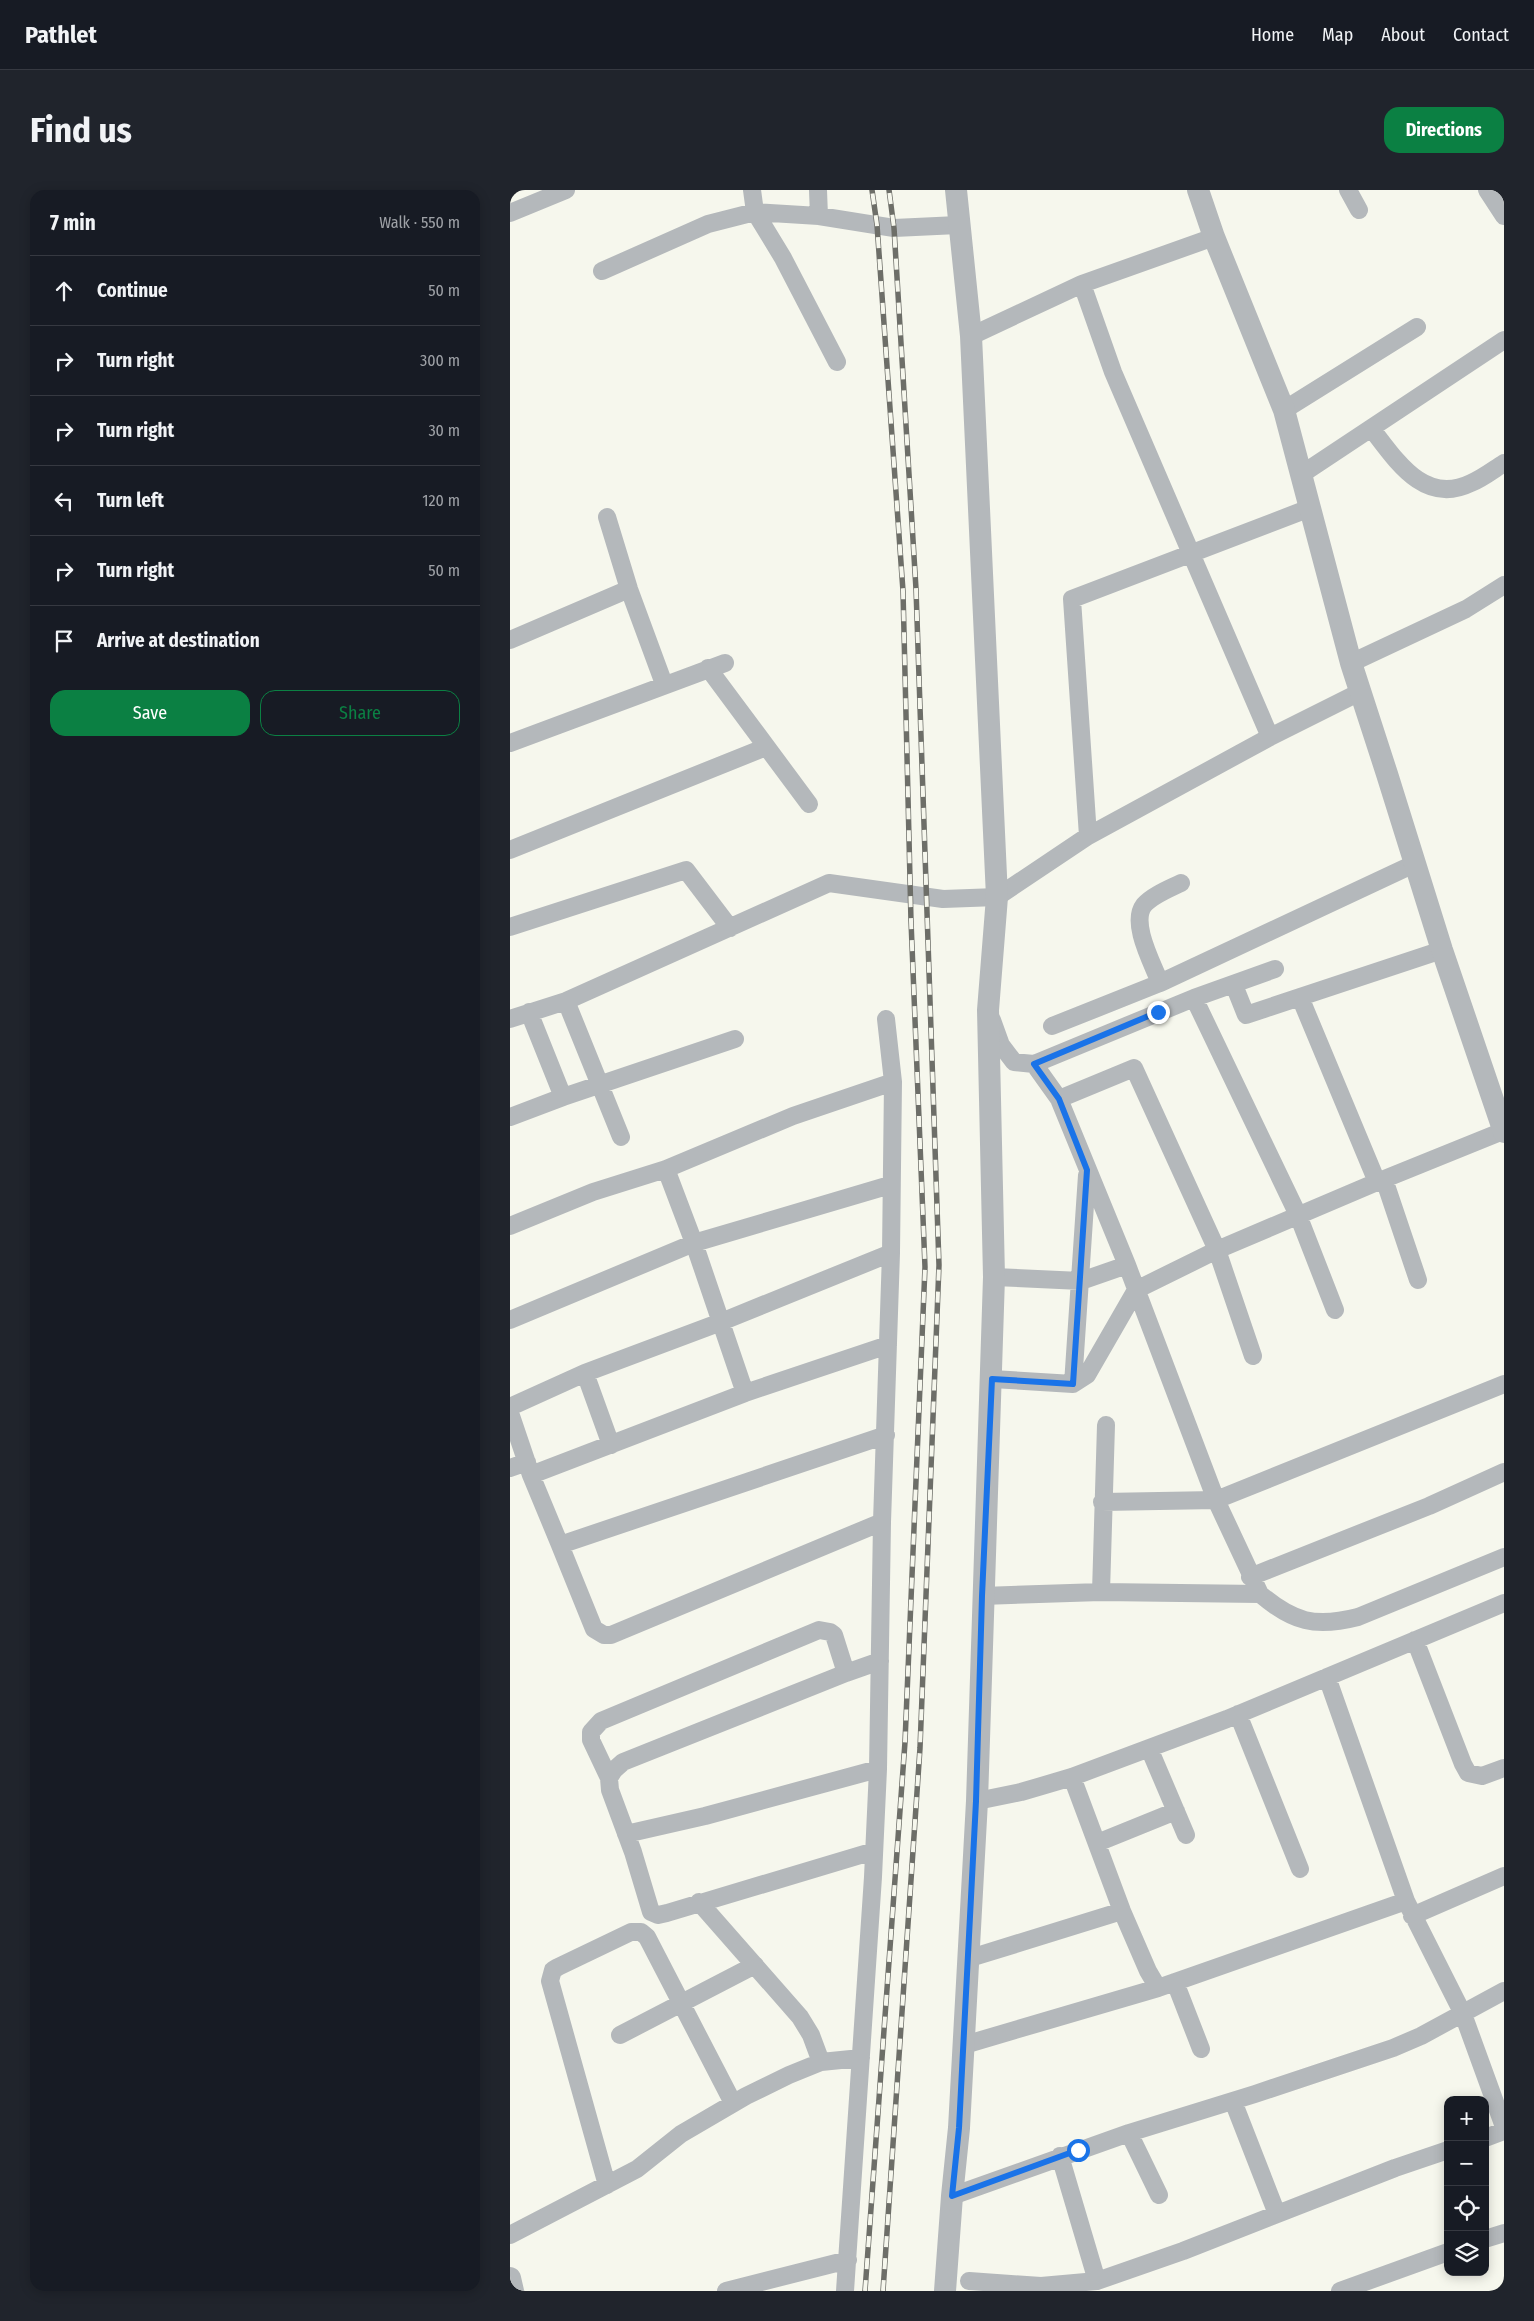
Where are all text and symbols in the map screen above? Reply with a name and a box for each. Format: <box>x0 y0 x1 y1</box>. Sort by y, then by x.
text: Pathlet <box>25 21 97 49</box>
text: Home <box>1251 24 1294 46</box>
text: Map <box>1322 24 1353 46</box>
text: About <box>1381 24 1425 46</box>
text: Contact <box>1453 24 1509 46</box>
button: Directions <box>1384 107 1504 153</box>
text: Find us <box>30 109 132 151</box>
text: 7 min <box>50 210 96 236</box>
text: Walk · 550 m <box>379 213 460 232</box>
icon: ahead <box>50 277 78 305</box>
text: Continue <box>97 279 168 302</box>
text: 50 m <box>428 281 460 300</box>
icon: right <box>50 347 78 375</box>
text: Turn right <box>97 349 174 372</box>
text: 300 m <box>420 351 460 370</box>
icon: right <box>50 417 78 445</box>
text: Turn right <box>97 419 174 442</box>
text: 30 m <box>428 421 460 440</box>
icon: left <box>50 487 78 515</box>
text: Turn left <box>97 489 164 512</box>
text: 120 m <box>422 491 460 510</box>
icon: right <box>50 557 78 585</box>
text: Turn right <box>97 559 174 582</box>
text: 50 m <box>428 561 460 580</box>
icon: arrive <box>50 627 78 655</box>
text: Arrive at destination <box>97 629 260 652</box>
button: Save <box>50 690 250 736</box>
button: Share <box>260 690 460 736</box>
route end <box>1147 1001 1170 1024</box>
map controls <box>1444 2096 1489 2276</box>
button: + <box>1444 2096 1489 2141</box>
route start <box>1067 2139 1090 2162</box>
button: − <box>1444 2141 1489 2186</box>
button: locate <box>1444 2186 1489 2231</box>
button: layers <box>1444 2231 1489 2276</box>

